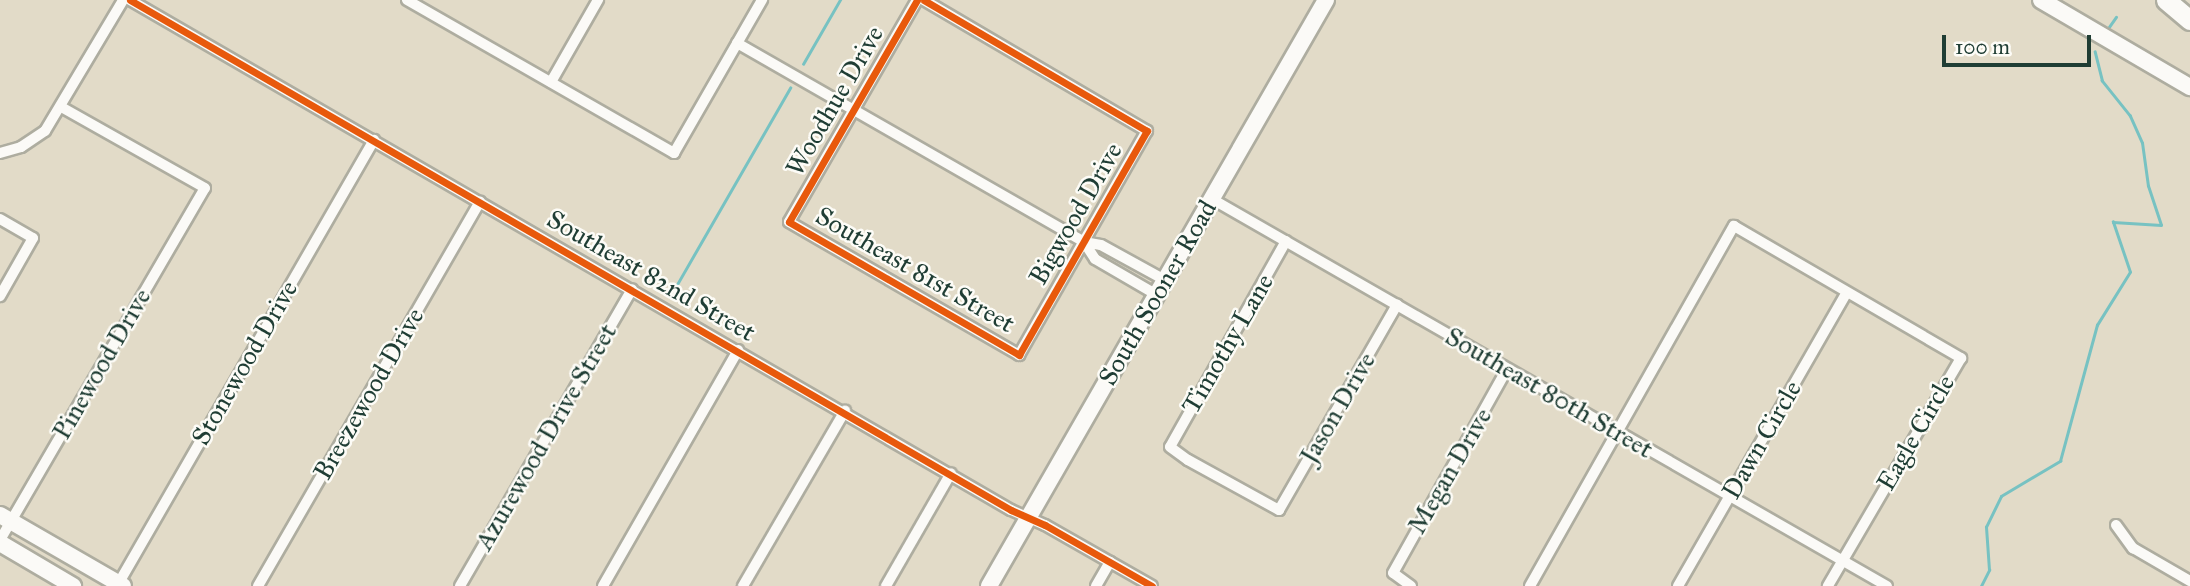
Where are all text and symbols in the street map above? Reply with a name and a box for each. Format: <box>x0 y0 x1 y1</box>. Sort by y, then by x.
street label: Woodhue Drive <box>780 20 890 182</box>
scale bar <box>1945 21 2094 65</box>
text: 100 m <box>1955 34 2010 60</box>
street label: Bigwood Drive <box>1023 137 1129 291</box>
street label: South Sooner Road <box>1092 195 1224 391</box>
street label: Southeast 81st Street <box>810 200 1020 340</box>
street label: Southeast 82nd Street <box>541 204 761 348</box>
street label: Timothy Lane <box>1175 269 1281 419</box>
street label: Stonewood Drive <box>185 275 305 451</box>
street label: Pinewood Drive <box>46 283 158 445</box>
street label: Breezewood Drive <box>307 302 431 486</box>
street label: Azurewood Drive Street <box>468 318 624 556</box>
street label: Southeast 80th Street <box>1440 321 1658 465</box>
street label: Jason Drive <box>1294 347 1382 469</box>
street label: Eagle Circle <box>1870 370 1962 496</box>
street label: Dawn Circle <box>1716 375 1808 505</box>
street label: Megan Drive <box>1401 402 1499 540</box>

